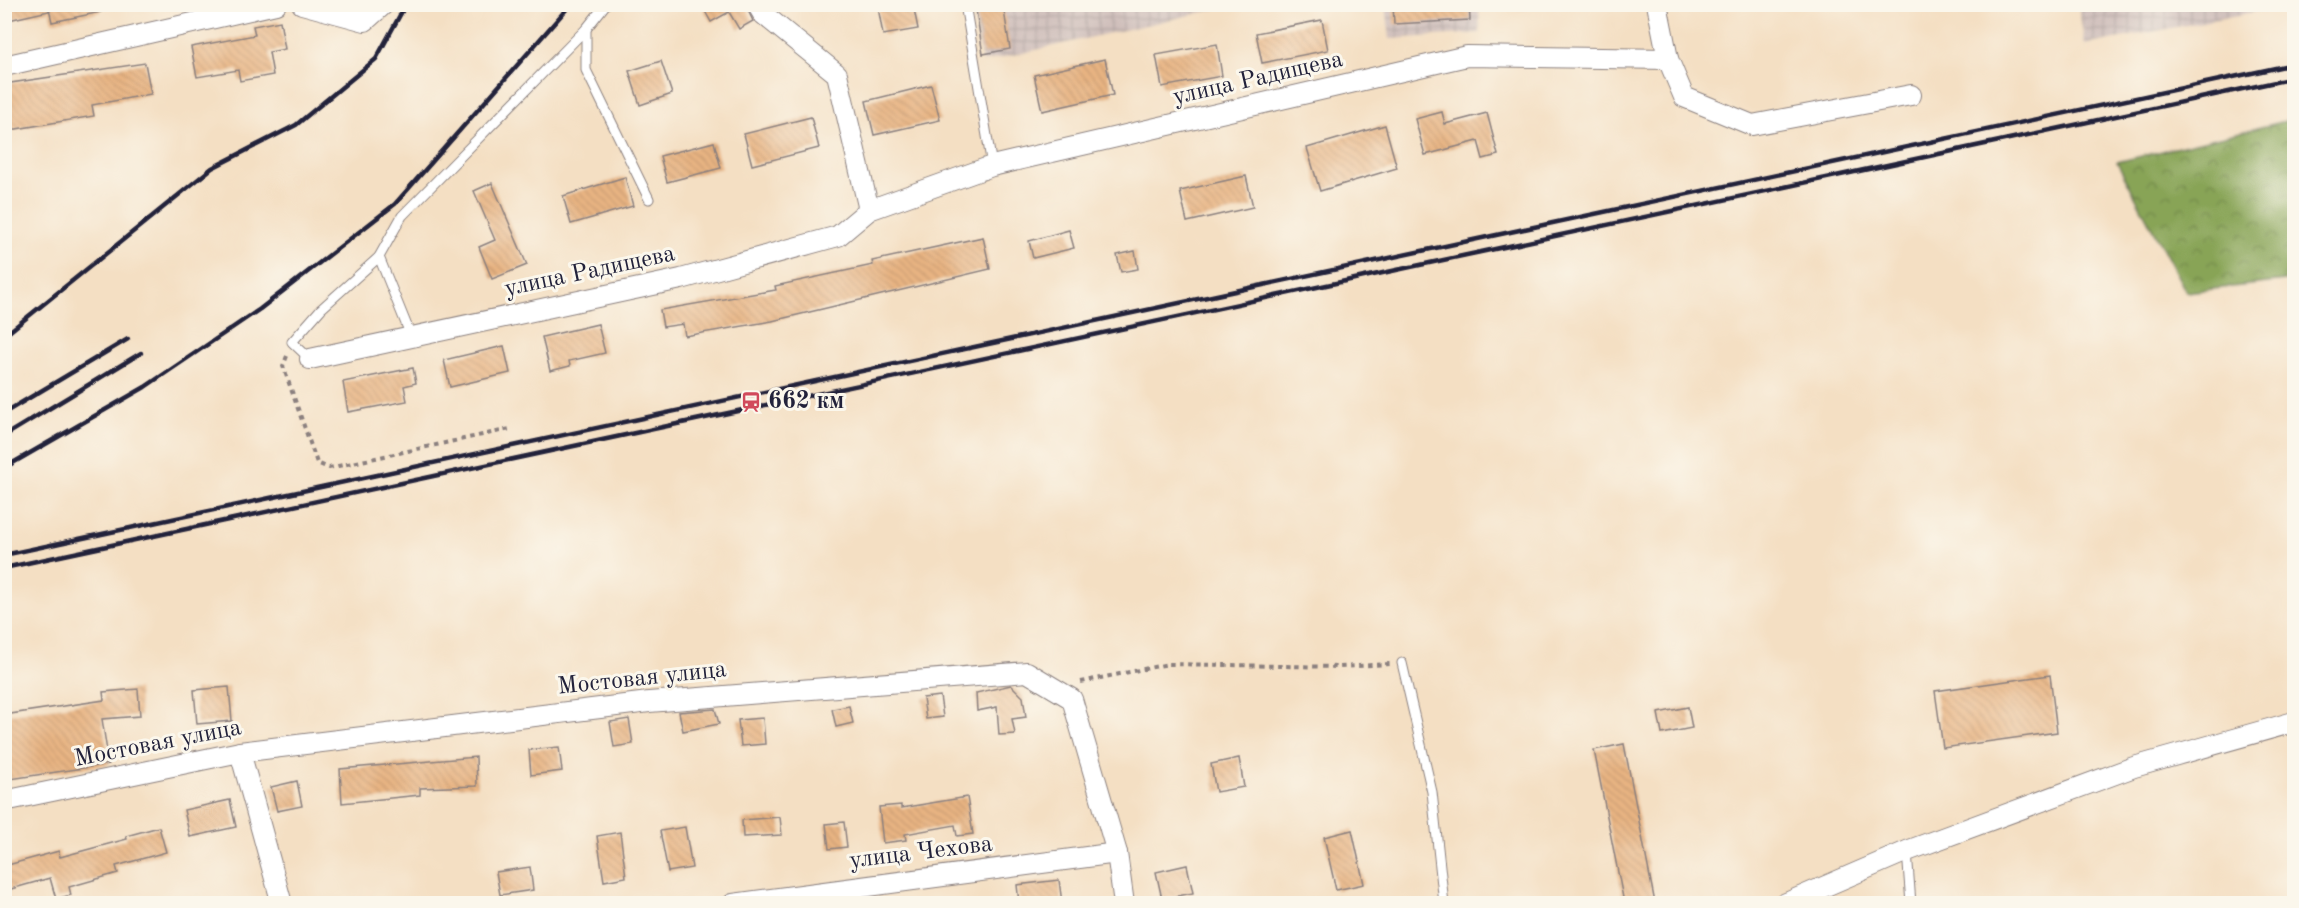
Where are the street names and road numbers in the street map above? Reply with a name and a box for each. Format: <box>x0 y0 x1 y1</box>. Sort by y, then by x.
street label: улица Радищева <box>1171 48 1345 110</box>
street label: улица Радищева <box>503 242 678 302</box>
street label: Мостовая улица <box>556 658 728 700</box>
street label: Мостовая улица <box>72 716 244 772</box>
street label: улица Чехова <box>848 832 994 874</box>

